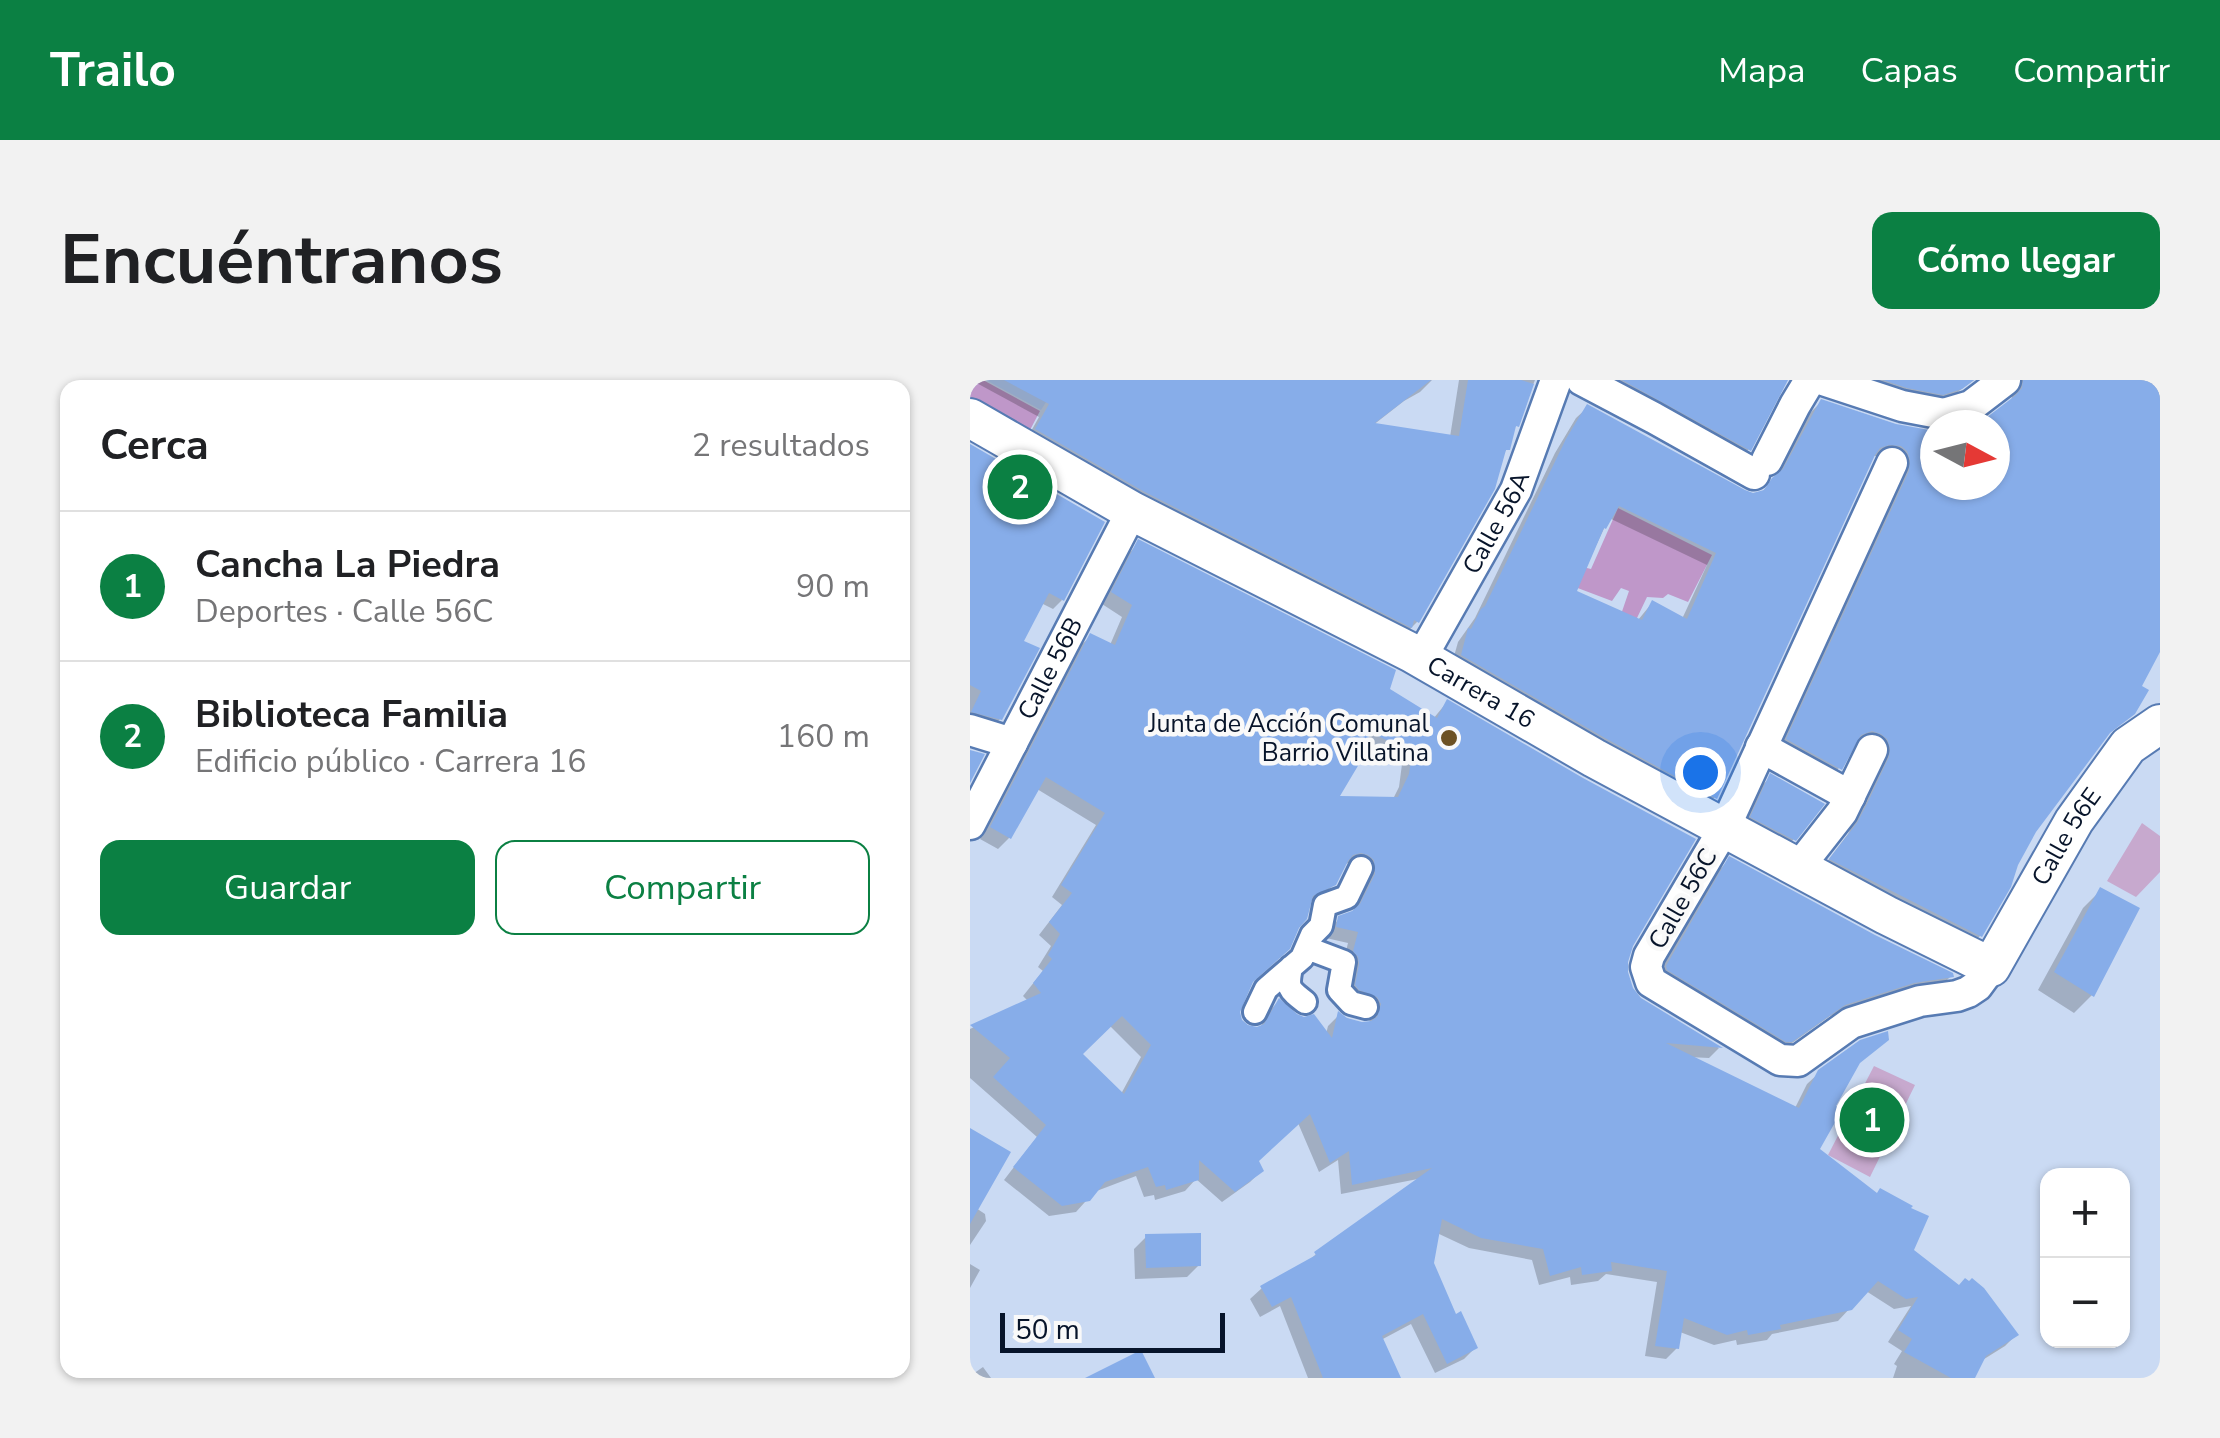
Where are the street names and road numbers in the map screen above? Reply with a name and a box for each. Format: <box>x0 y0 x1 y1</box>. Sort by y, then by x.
street label: Calle 56A <box>1455 467 1538 580</box>
street label: Calle 56B <box>1010 611 1091 726</box>
street label: Carrera 16 <box>1420 648 1541 737</box>
street label: Calle 56E <box>2024 781 2109 892</box>
street label: Calle 56C <box>1641 842 1725 956</box>

